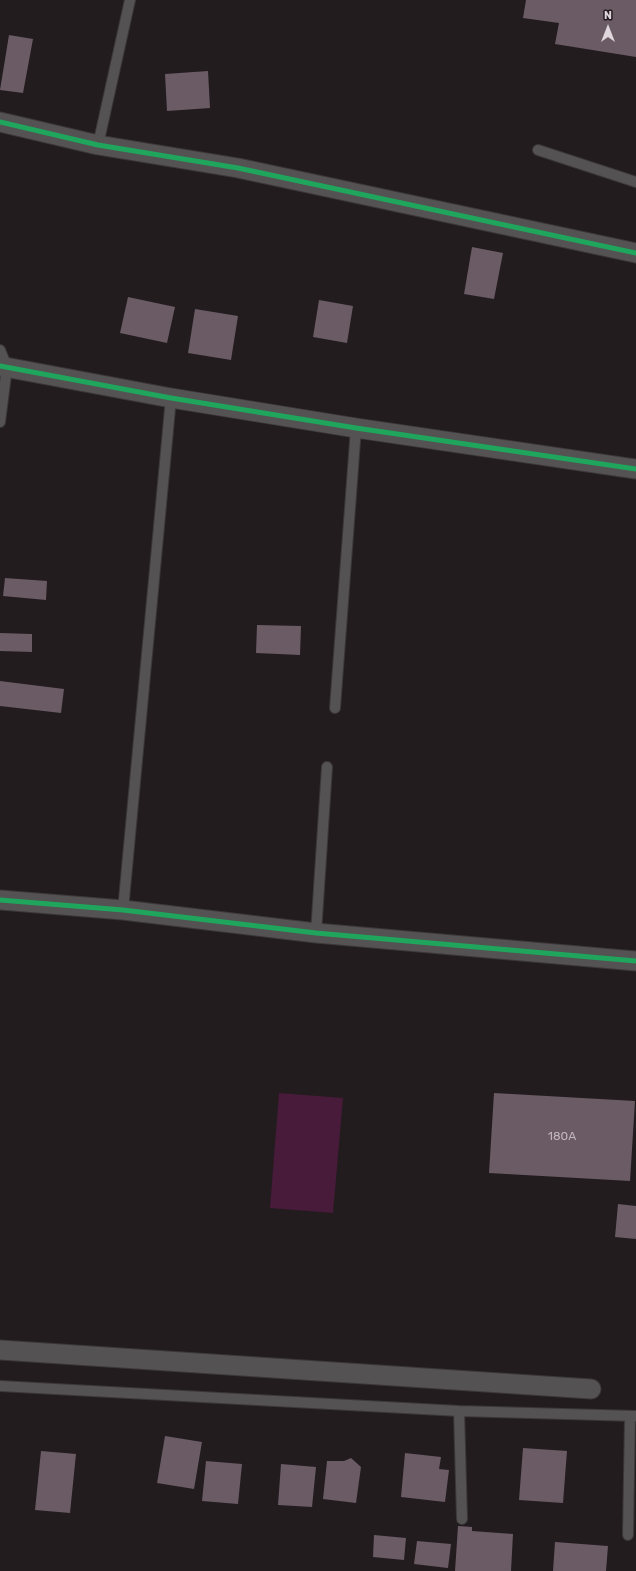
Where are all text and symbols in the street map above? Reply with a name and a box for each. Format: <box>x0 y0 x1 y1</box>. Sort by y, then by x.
north arrow <box>588 8 628 48</box>
text: N <box>604 9 612 22</box>
house number: 180А <box>548 1130 576 1144</box>

